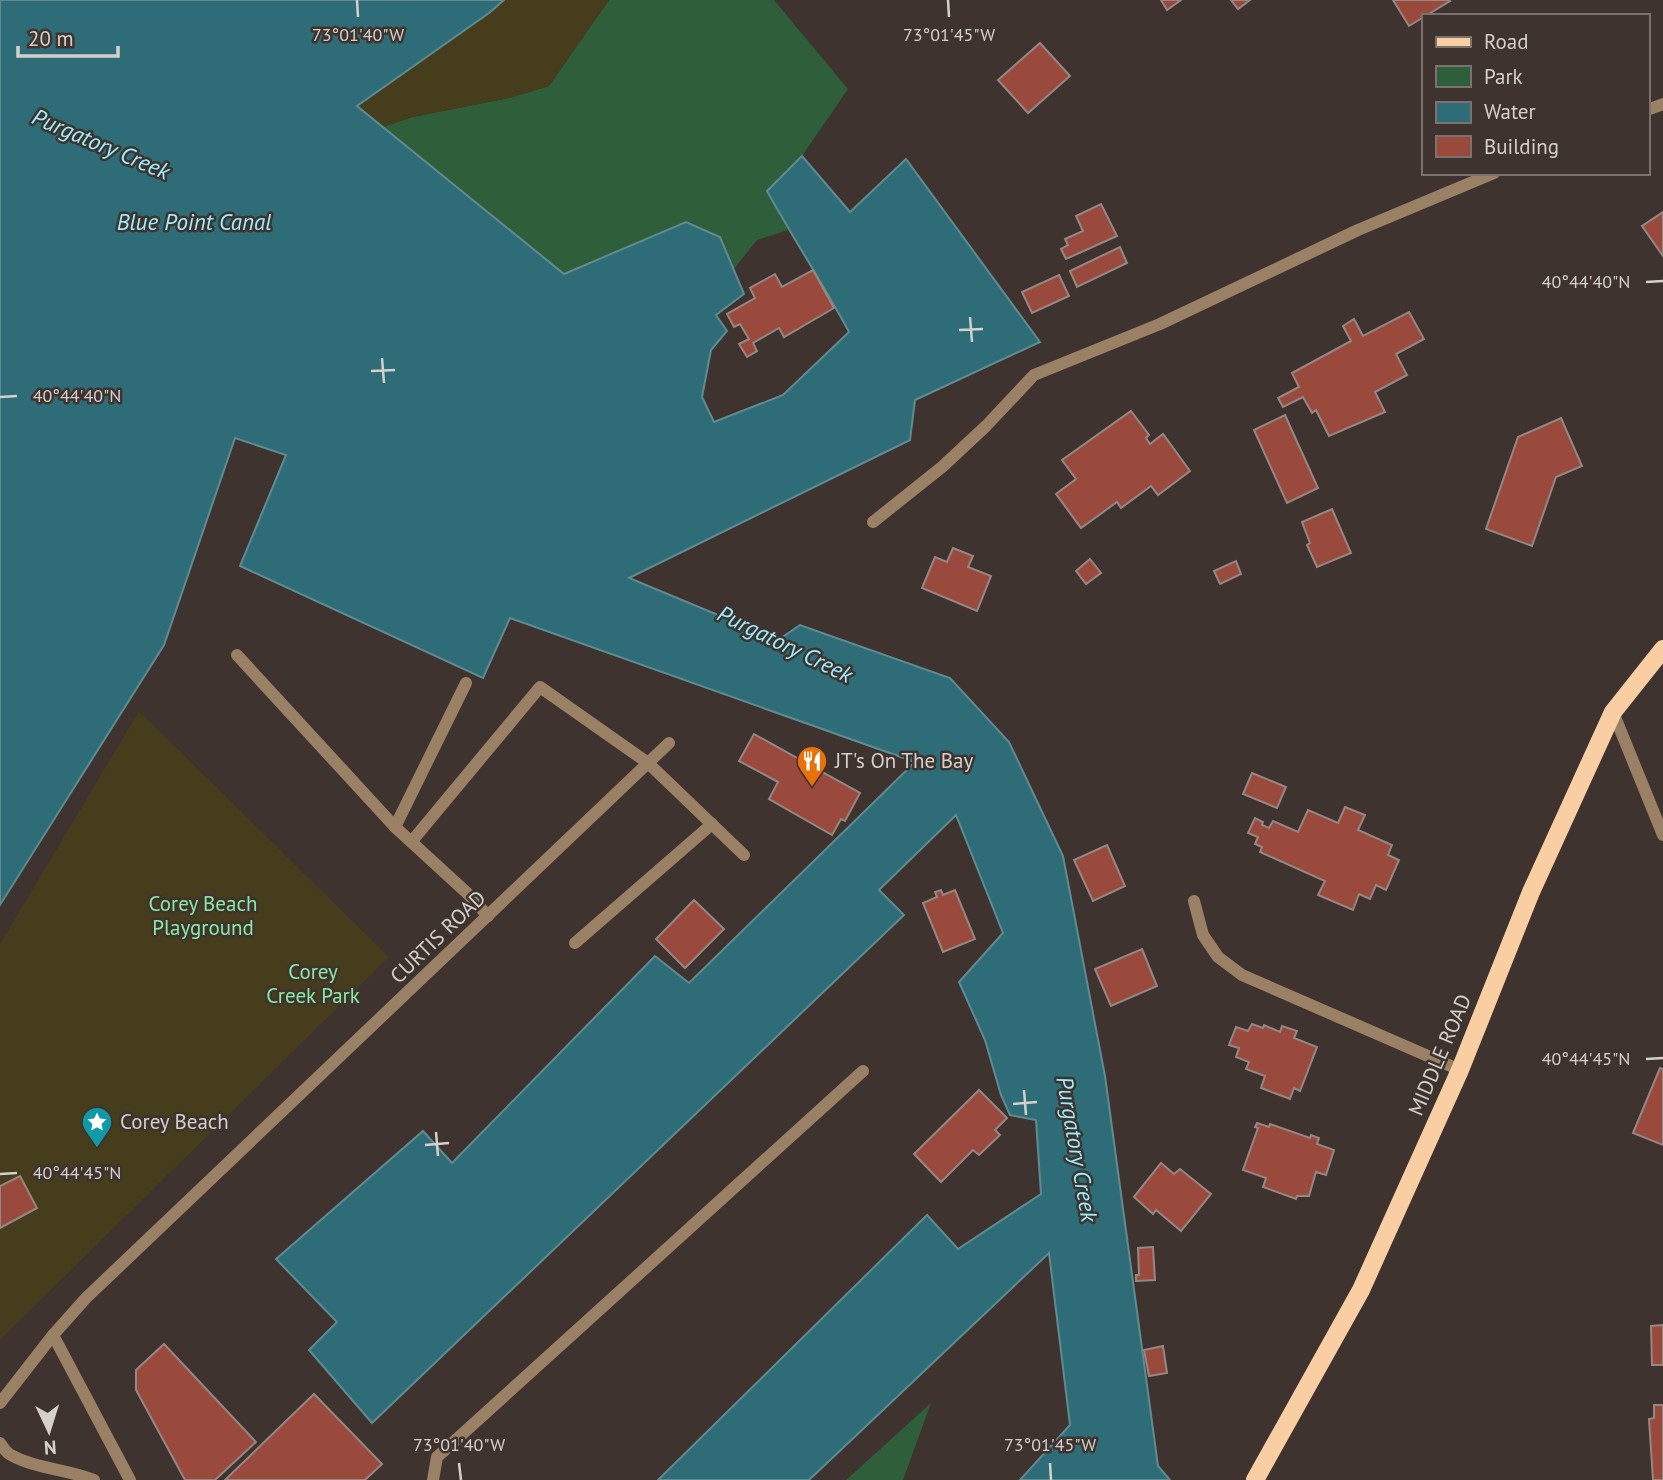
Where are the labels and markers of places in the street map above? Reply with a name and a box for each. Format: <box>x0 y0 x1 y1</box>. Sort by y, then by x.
restaurant icon: JT's On The Bay <box>795 744 829 788</box>
place label: JT's On The Bay <box>834 747 973 774</box>
place icon: Corey Beach <box>80 1105 114 1149</box>
place label: Corey Beach <box>120 1108 229 1135</box>

